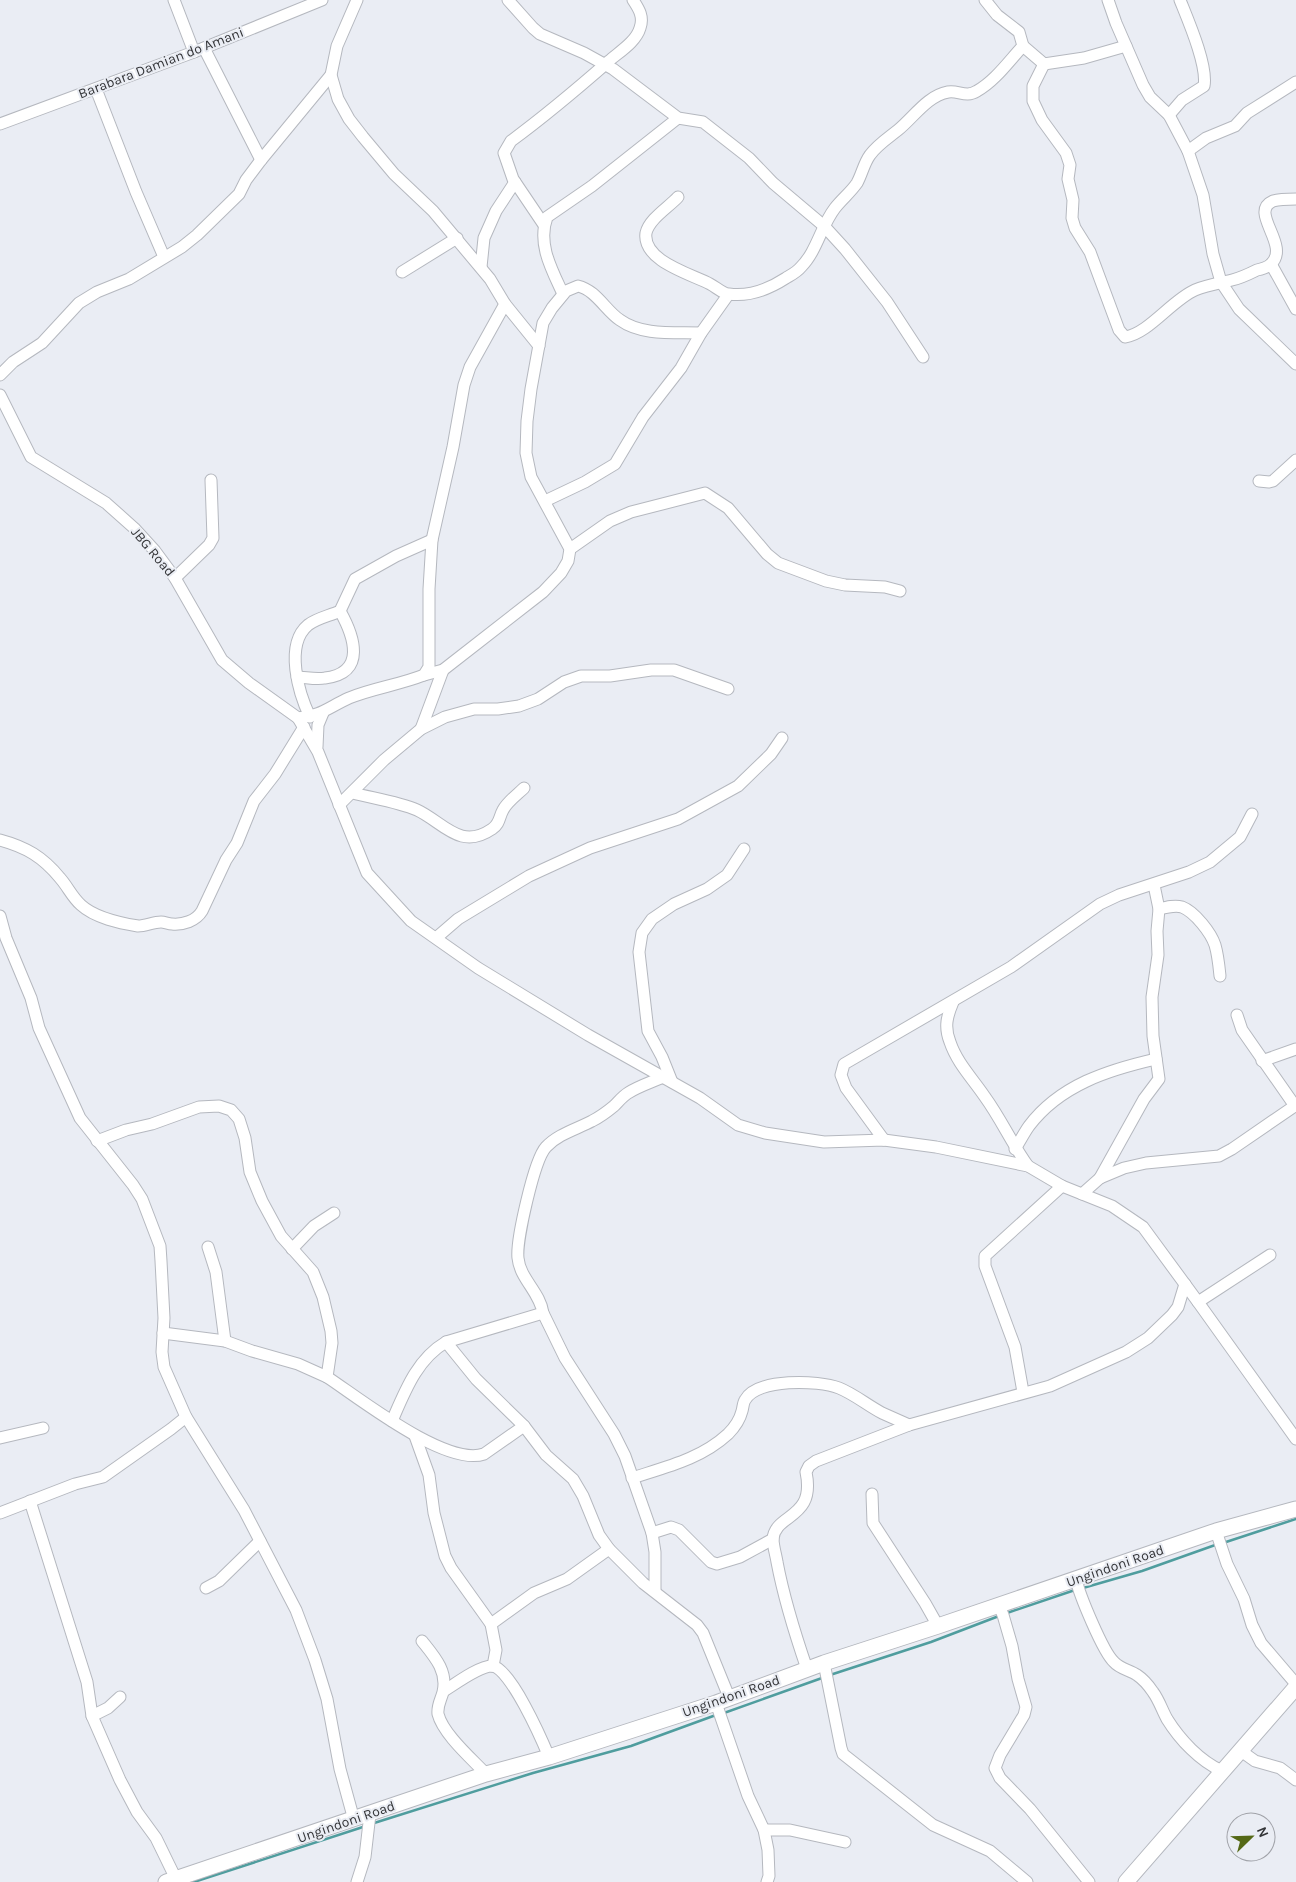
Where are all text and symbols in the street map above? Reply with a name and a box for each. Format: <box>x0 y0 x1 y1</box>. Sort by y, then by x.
street label: Barabara Damian do Amani <box>76 24 246 102</box>
street label: JBG Road <box>128 524 178 580</box>
street label: Ungindoni Road <box>1064 1541 1166 1591</box>
street label: Ungindoni Road <box>680 1671 782 1721</box>
street label: Ungindoni Road <box>295 1797 397 1847</box>
north arrow <box>1226 1812 1276 1862</box>
text: N <box>1253 1824 1272 1840</box>

